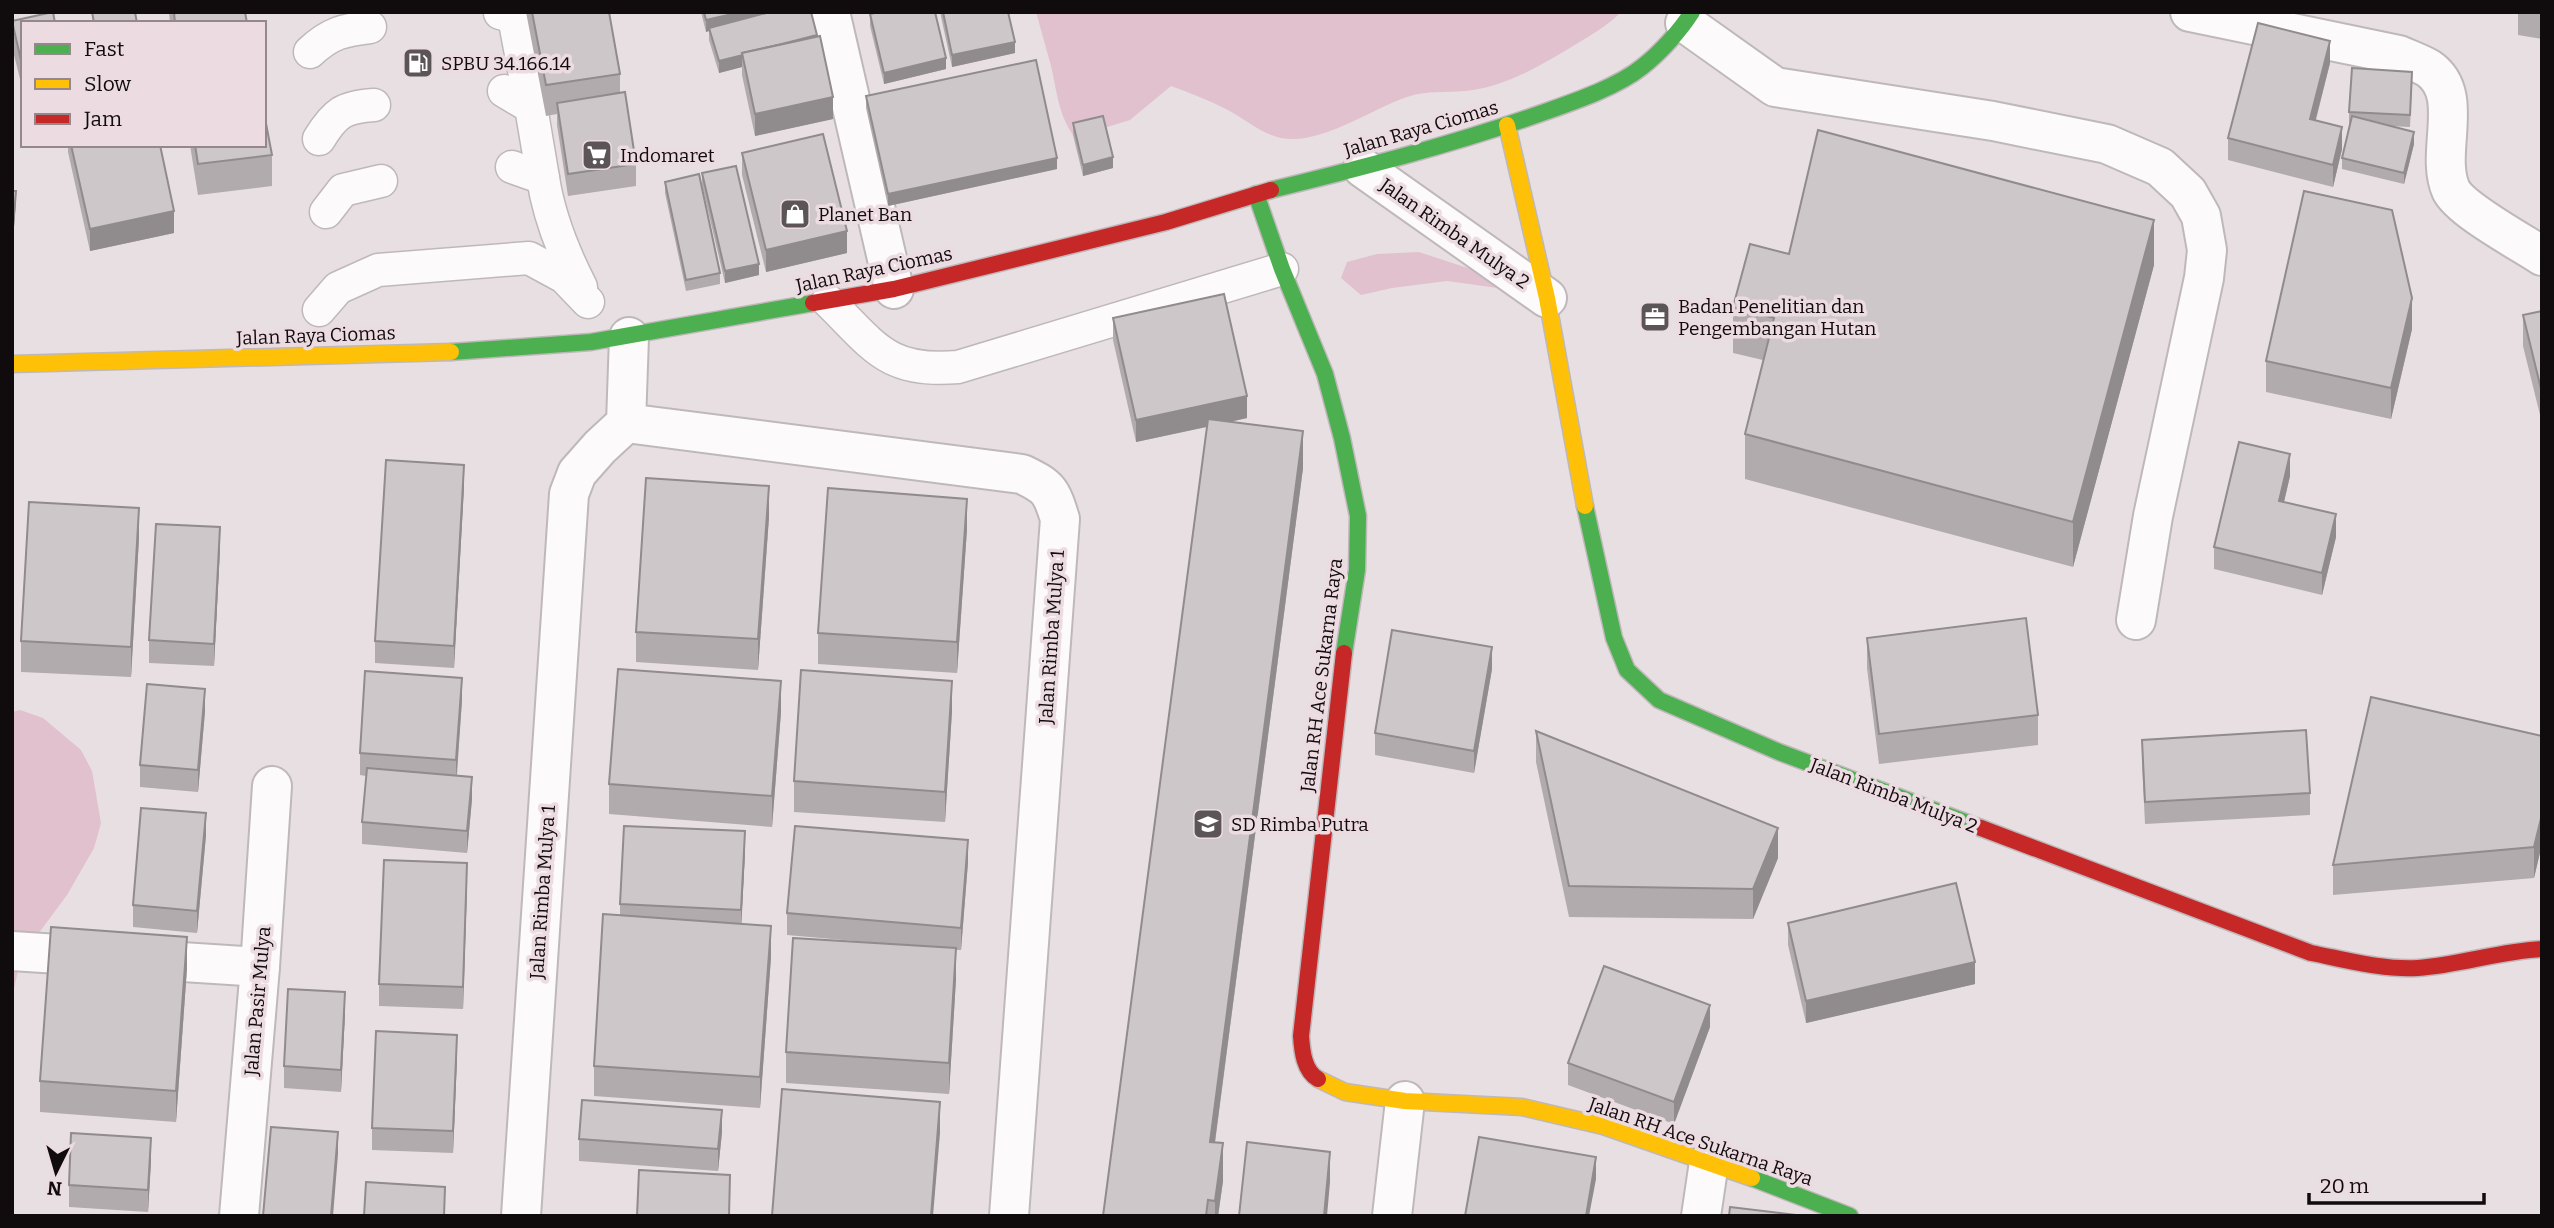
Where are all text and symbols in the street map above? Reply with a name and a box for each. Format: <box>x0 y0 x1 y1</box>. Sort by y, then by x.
legend <box>21 21 266 147</box>
text: Fast <box>84 36 125 62</box>
fuel station icon: SPBU 34.166.14 <box>401 46 435 80</box>
place label: SPBU 34.166.14 <box>441 52 571 75</box>
text: Slow <box>84 71 131 97</box>
street label: Jalan Raya Ciomas <box>1340 95 1501 162</box>
text: Jam <box>83 106 122 132</box>
supermarket icon: Indomaret <box>580 138 614 172</box>
place label: Indomaret <box>620 144 715 167</box>
street label: Jalan Rimba Mulya 2 <box>1375 173 1534 294</box>
shop icon: Planet Ban <box>778 197 812 231</box>
place label: Planet Ban <box>818 203 912 226</box>
street label: Jalan Raya Ciomas <box>793 242 954 298</box>
place label: Badan Penelitian dan Pengembangan Hutan <box>1678 295 1876 340</box>
office icon: Badan Penelitian dan Pengembangan Hutan <box>1638 300 1672 334</box>
street label: Jalan Raya Ciomas <box>235 321 396 350</box>
street label: Jalan Rimba Mulya 1 <box>1034 549 1069 726</box>
street label: Jalan RH Ace Sukarna Raya <box>1296 556 1347 794</box>
street label: Jalan Rimba Mulya 2 <box>1806 753 1981 838</box>
street label: Jalan Rimba Mulya 1 <box>525 804 560 981</box>
school or university icon: SD Rimba Putra <box>1191 807 1225 841</box>
place label: SD Rimba Putra <box>1231 813 1369 836</box>
street label: Jalan Pasir Mulya <box>239 925 276 1078</box>
street label: Jalan RH Ace Sukarna Raya <box>1585 1092 1817 1191</box>
north arrow <box>21 1137 91 1207</box>
scale bar <box>2309 1162 2484 1206</box>
text: 20 m <box>2320 1173 2369 1199</box>
text: N <box>46 1176 63 1201</box>

